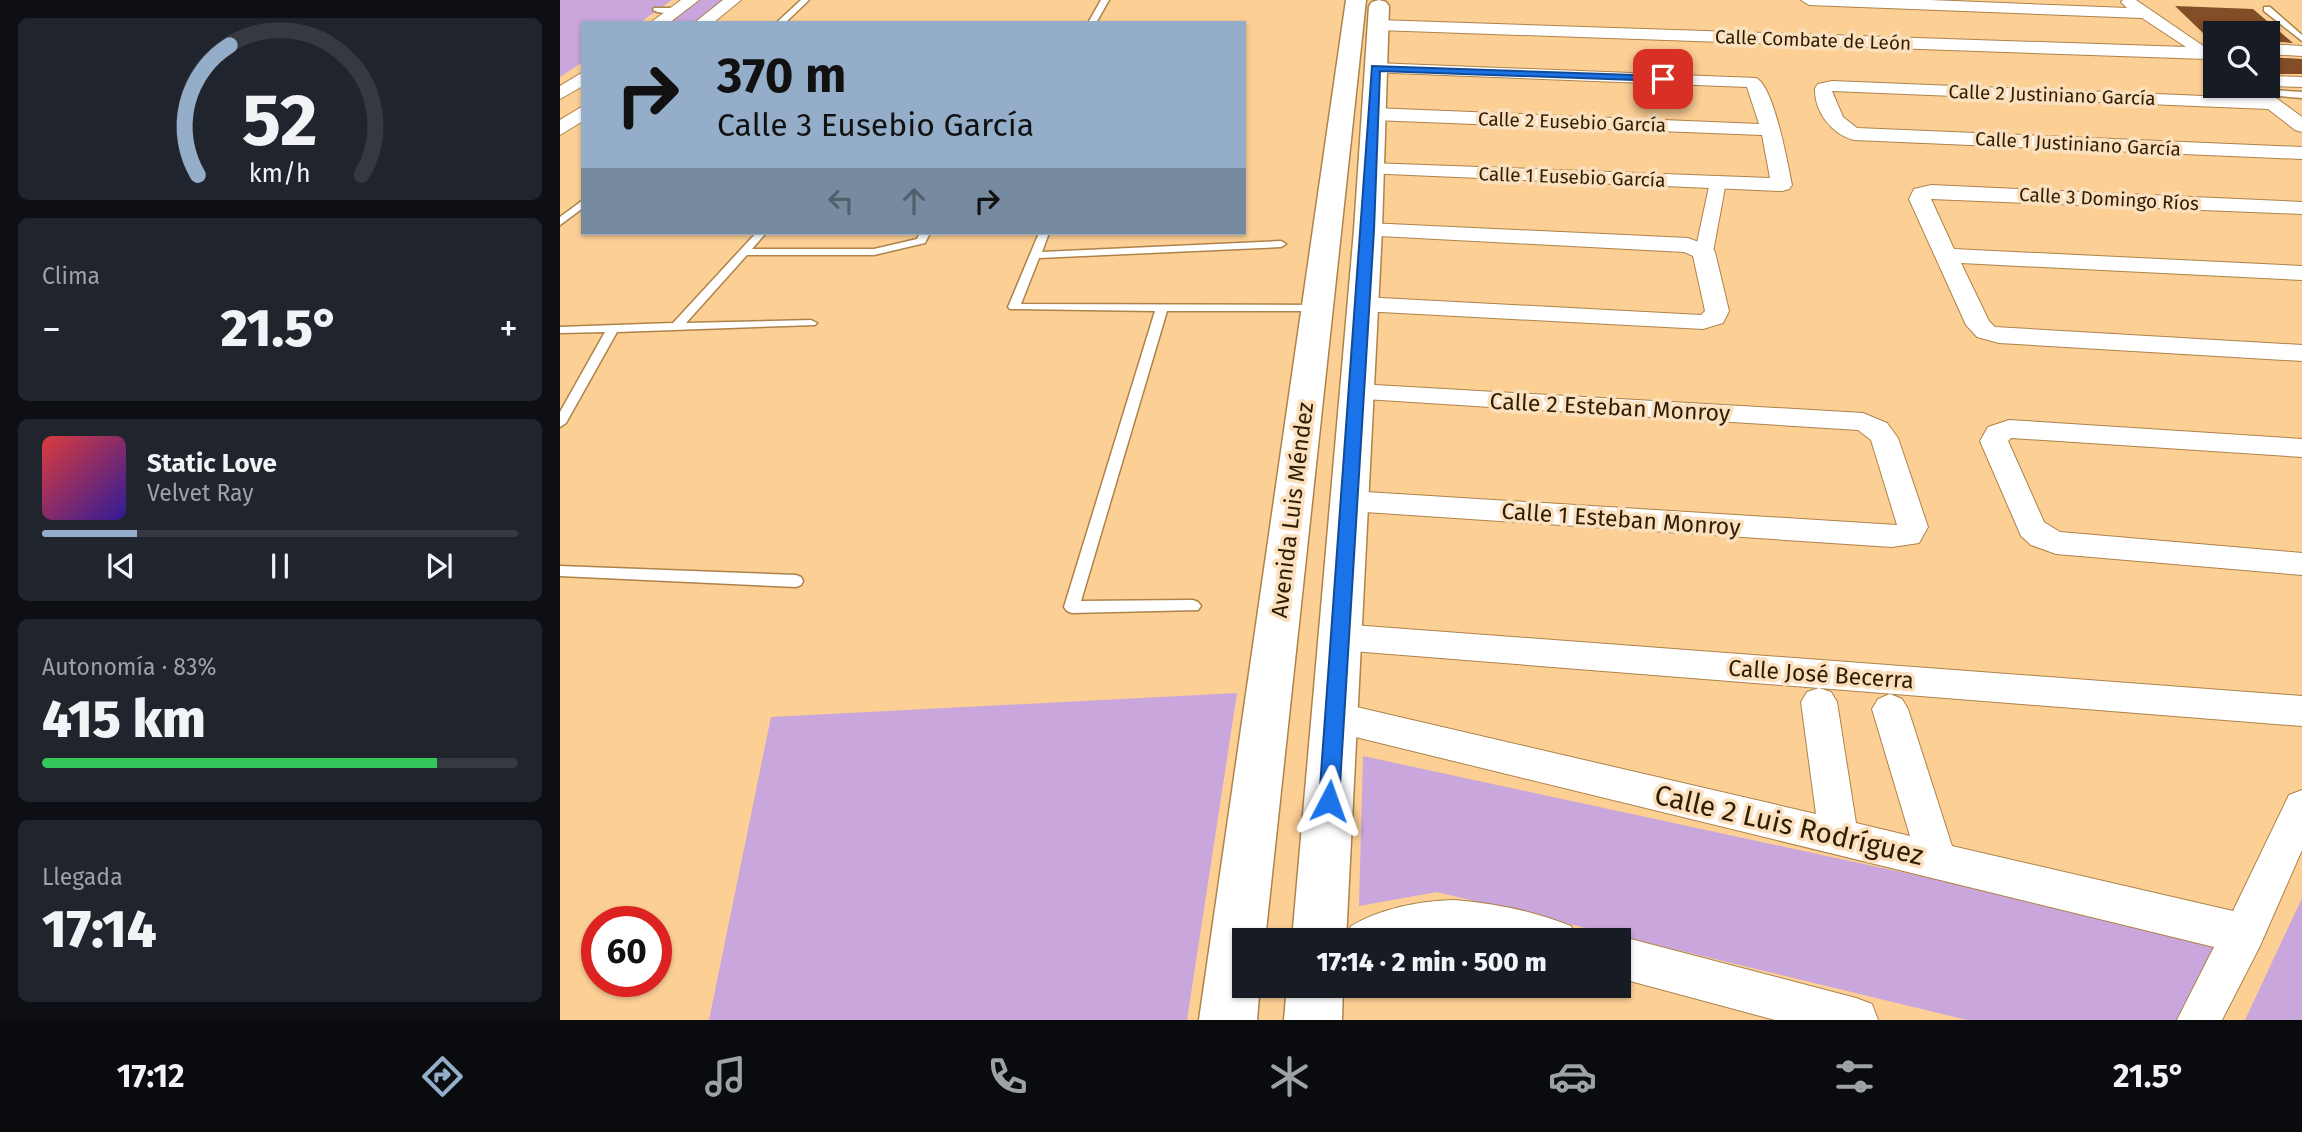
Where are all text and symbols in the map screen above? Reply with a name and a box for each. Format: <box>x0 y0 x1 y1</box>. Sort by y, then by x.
map controls <box>2203 21 2280 98</box>
button: search <box>2203 21 2280 98</box>
street label: Calle Combate de León <box>1714 25 1912 55</box>
text: 370 m <box>717 46 846 105</box>
icon: right <box>602 49 693 140</box>
pin <box>1633 49 1693 109</box>
icon: arrive <box>1644 60 1682 98</box>
text: 52 <box>242 78 318 165</box>
street label: Calle 2 Justiniano García <box>1948 80 2156 110</box>
text: Calle 3 Eusebio García <box>717 106 1034 144</box>
street label: Calle 2 Eusebio García <box>1478 107 1666 137</box>
street label: Calle 1 Justiniano García <box>1974 127 2182 161</box>
text: km/h <box>249 159 311 189</box>
street label: Calle 1 Eusebio García <box>1478 162 1666 192</box>
icon: left <box>822 182 860 220</box>
icon: ahead <box>895 182 933 220</box>
icon: right <box>968 182 1006 220</box>
street label: Calle 3 Domingo Ríos <box>2018 183 2200 215</box>
text: Clima <box>42 262 100 290</box>
text: 21.5° <box>221 297 339 360</box>
text: − <box>42 306 61 352</box>
text: + <box>499 306 518 352</box>
street label: Calle 2 Esteban Monroy <box>1489 387 1732 427</box>
street label: Avenida Luis Méndez <box>1265 401 1319 619</box>
text: Static Love <box>147 448 277 479</box>
text: Velvet Ray <box>147 479 254 507</box>
street label: Calle 1 Esteban Monroy <box>1501 497 1742 541</box>
icon: previous <box>102 547 140 585</box>
icon: pause <box>261 547 299 585</box>
icon: next <box>420 547 458 585</box>
text: Autonomía · 83% <box>42 653 216 681</box>
street label: Calle José Becerra <box>1727 654 1915 694</box>
text: 415 km <box>42 688 206 751</box>
position arrow <box>1292 764 1366 838</box>
street label: Calle 2 Luis Rodríguez <box>1651 778 1927 872</box>
text: Llegada <box>42 863 123 891</box>
text: 17:14 <box>42 898 157 961</box>
speed limit sign: 60 <box>581 906 672 997</box>
text: 17:14 · 2 min · 500 m <box>1316 947 1547 978</box>
icon: directions <box>418 1052 467 1101</box>
icon: music <box>701 1052 750 1101</box>
icon: phone <box>983 1052 1032 1101</box>
icon: climate <box>1265 1052 1314 1101</box>
icon: car <box>1548 1052 1597 1101</box>
icon: filters <box>1830 1052 1879 1101</box>
text: 17:12 <box>117 1057 185 1095</box>
text: 21.5° <box>2113 1057 2185 1095</box>

